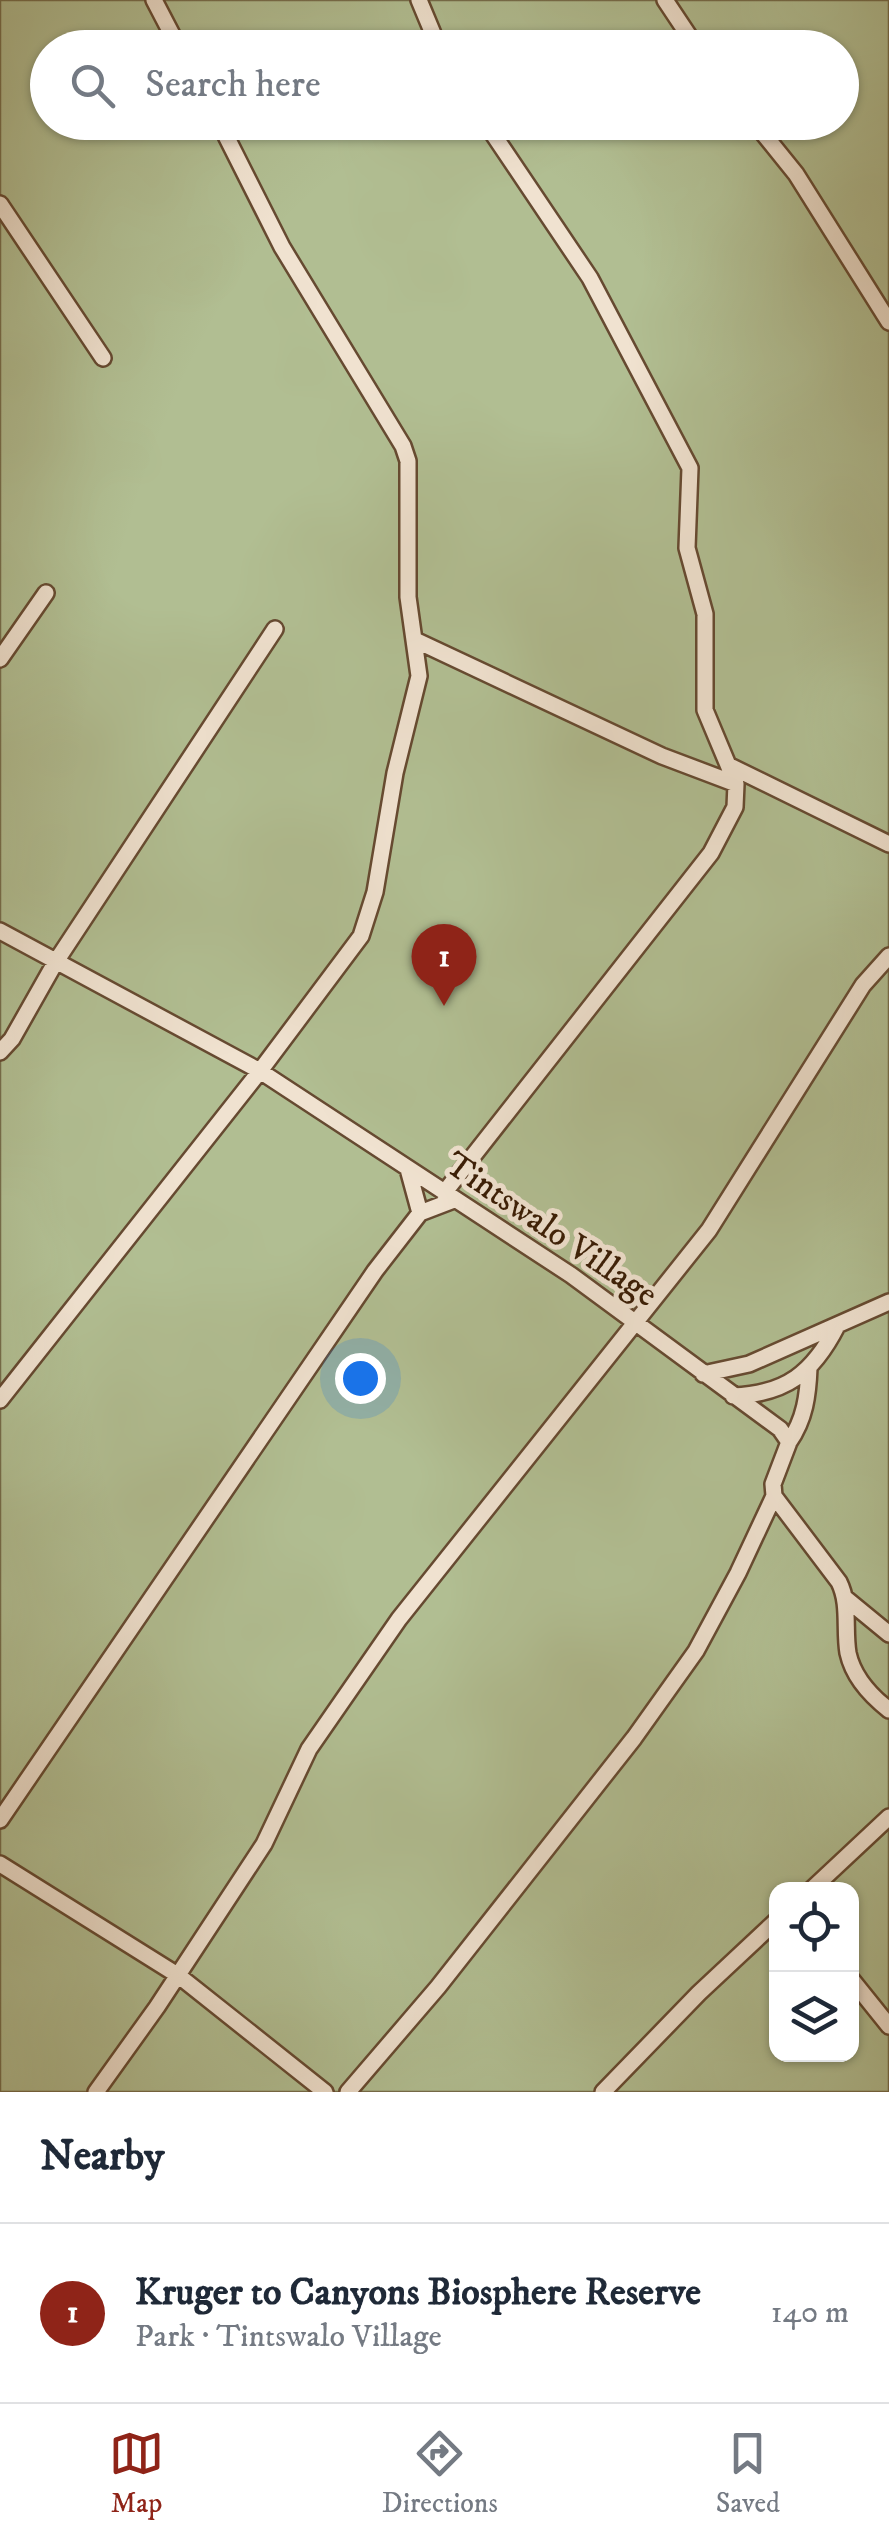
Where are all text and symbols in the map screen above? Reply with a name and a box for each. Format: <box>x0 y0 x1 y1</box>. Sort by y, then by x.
search box <box>30 30 859 140</box>
icon: search <box>65 58 120 113</box>
text: Search here <box>145 61 321 109</box>
pin: 1 <box>412 924 476 1006</box>
street label: Tintswalo Village <box>436 1143 666 1317</box>
your location <box>335 1353 386 1404</box>
map controls <box>769 1882 859 2062</box>
button: locate <box>769 1882 859 1972</box>
button: layers <box>769 1972 859 2062</box>
text: Nearby <box>40 2131 164 2183</box>
text: Kruger to Canyons Biosphere Reserve <box>135 2269 701 2317</box>
text: 1 <box>67 2293 78 2333</box>
text: 140 m <box>771 2293 849 2333</box>
text: Park · Tintswalo Village <box>135 2317 442 2357</box>
tab: Map <box>109 2426 164 2521</box>
tab: Directions <box>382 2426 498 2521</box>
tab: Saved <box>716 2426 780 2521</box>

